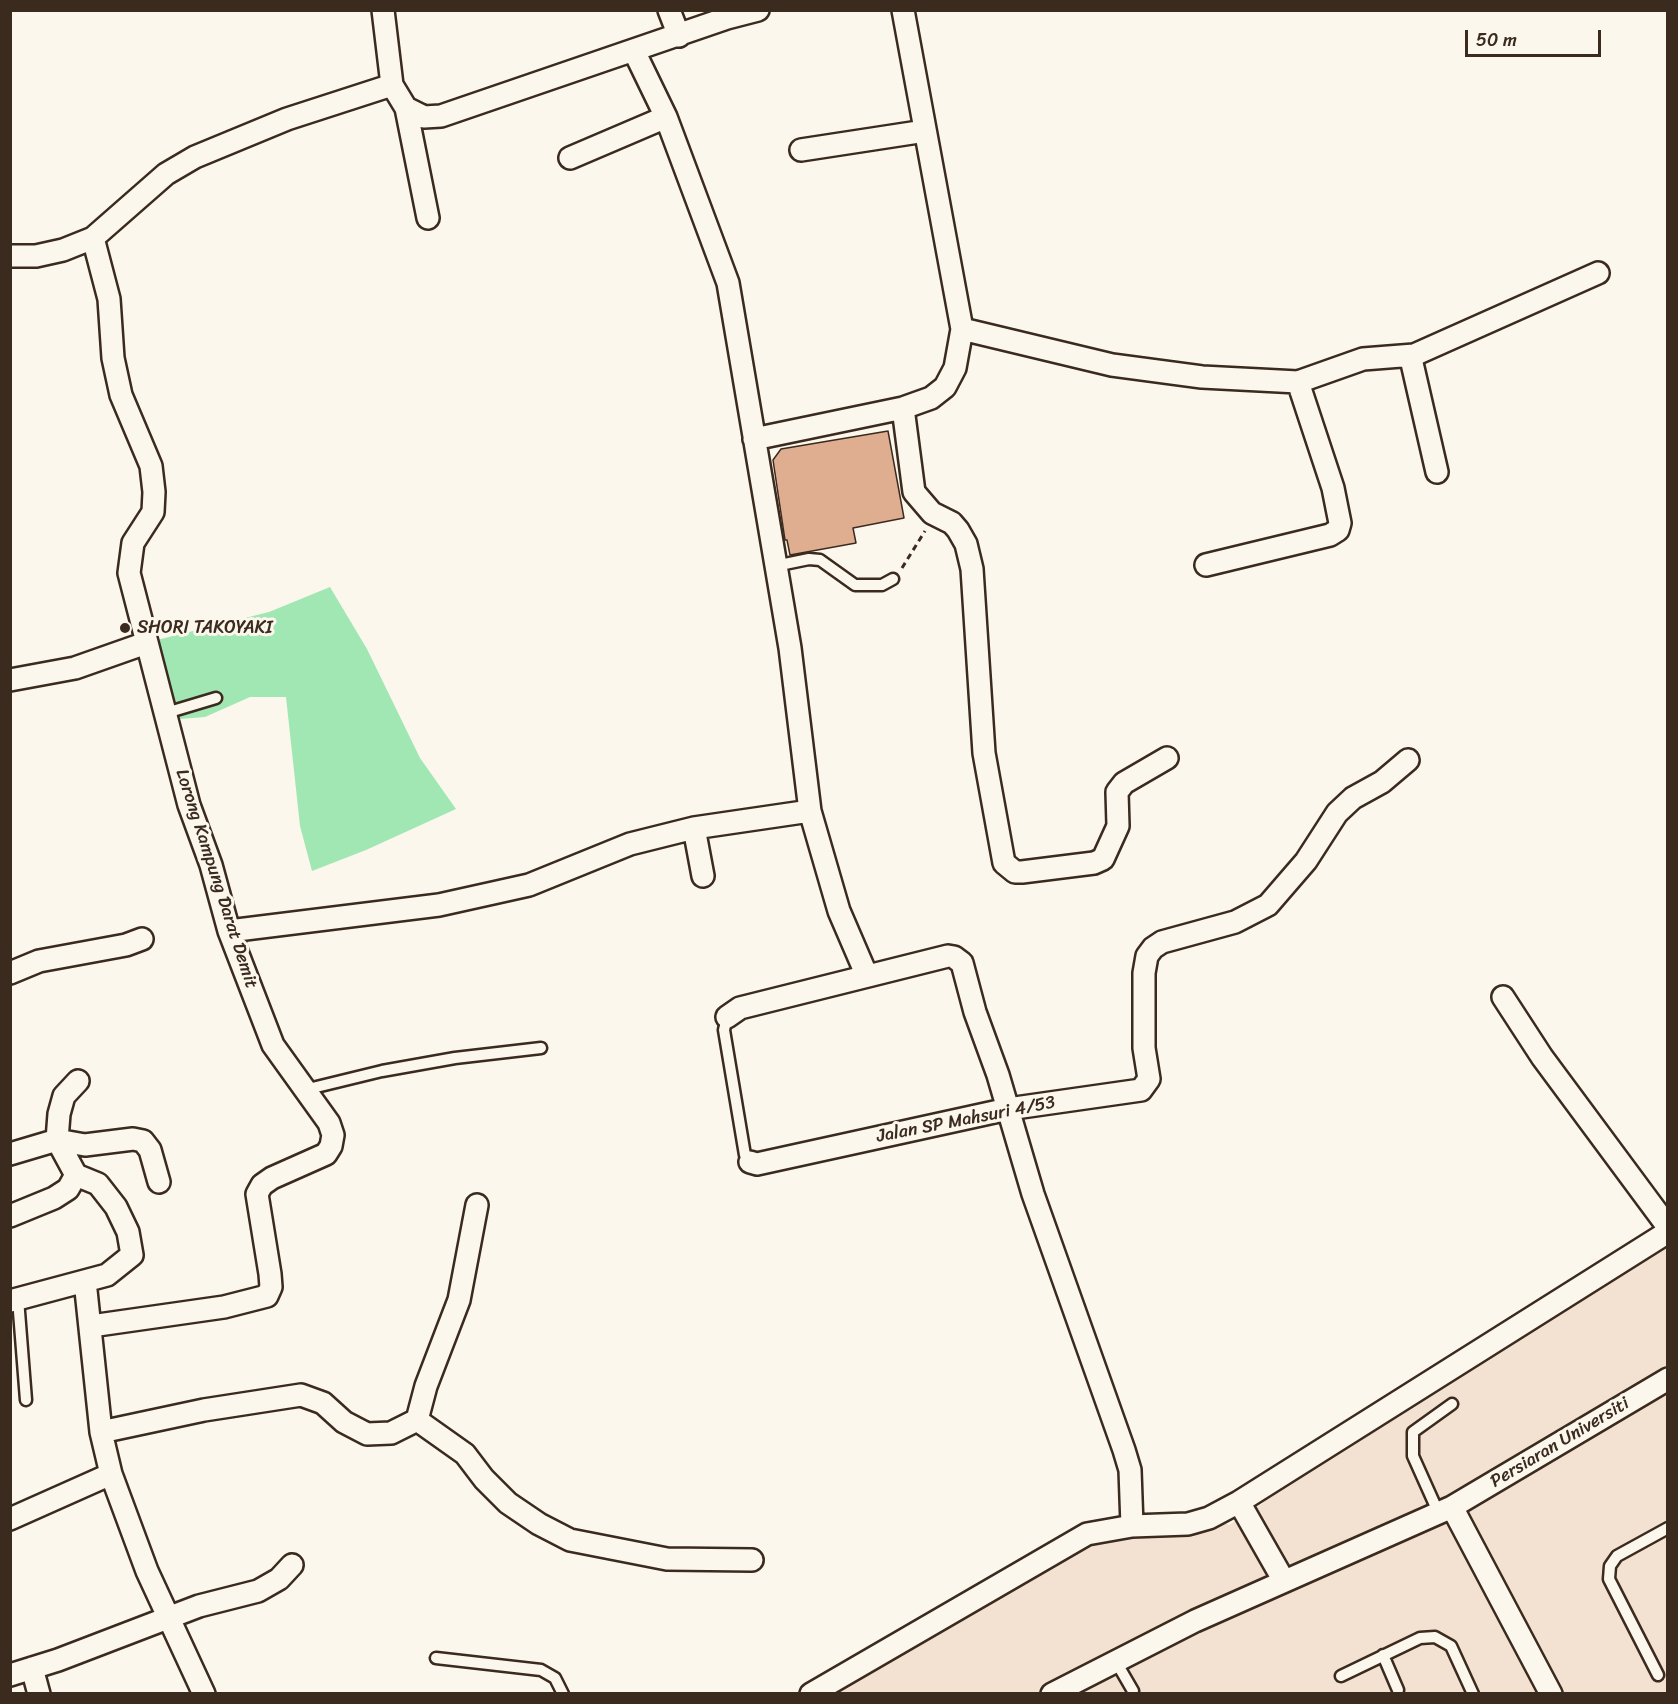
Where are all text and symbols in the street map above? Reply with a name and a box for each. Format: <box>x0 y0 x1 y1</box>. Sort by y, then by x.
scale bar <box>1468 18 1604 56</box>
text: 50 m <box>1476 24 1517 56</box>
place label: SHORI TAKOYAKI <box>137 617 273 639</box>
marker: SHORI TAKOYAKI <box>118 621 132 635</box>
street label: Lorong Kampung Darat Demit <box>170 767 262 991</box>
street label: Jalan SP Mahsuri 4/53 <box>875 1092 1057 1148</box>
street label: Persiaran Universiti <box>1487 1393 1633 1493</box>

